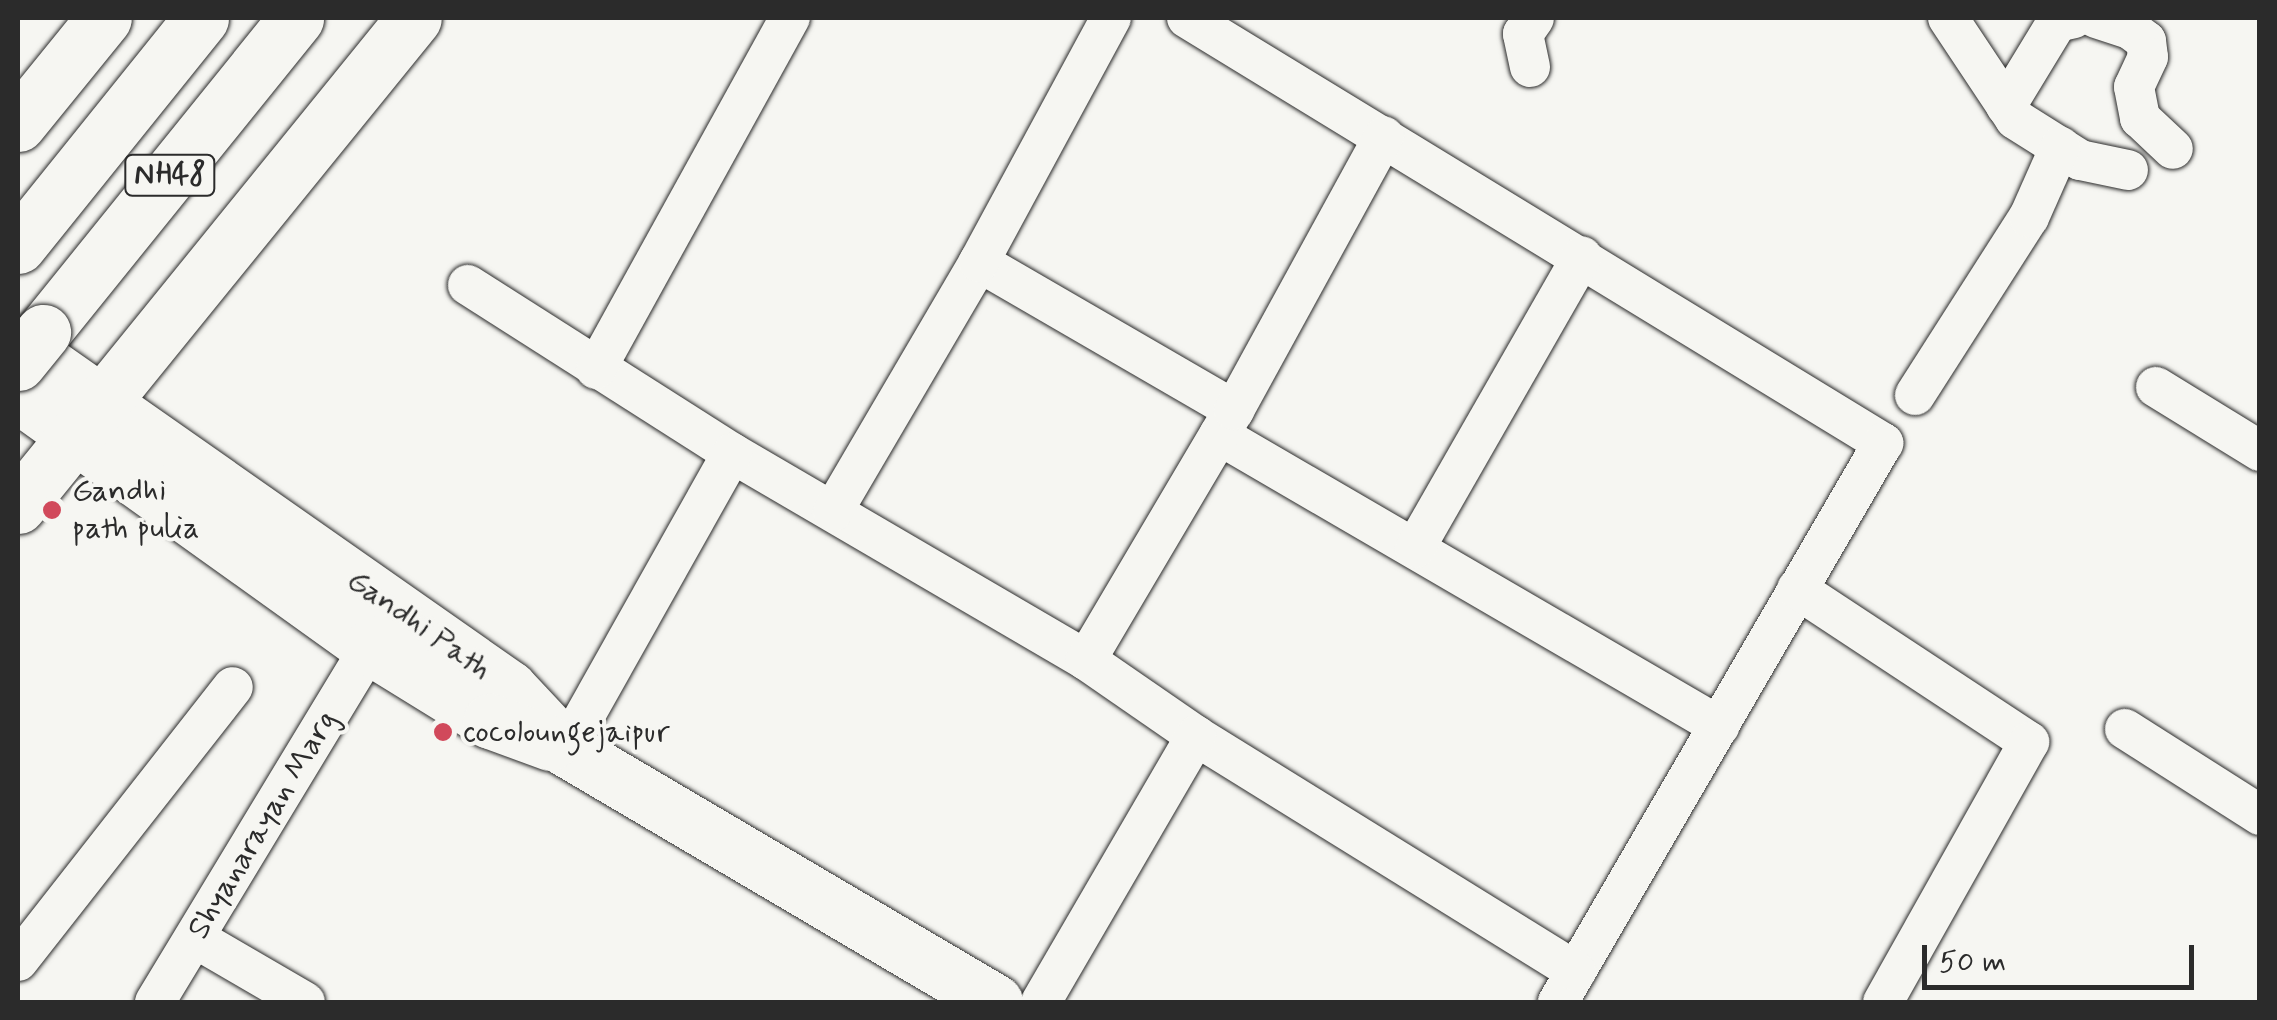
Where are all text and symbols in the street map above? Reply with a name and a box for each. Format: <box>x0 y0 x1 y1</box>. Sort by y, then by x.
road number: NH48 <box>122 150 218 200</box>
place label: Gandhi path pulia <box>72 473 199 548</box>
marker: Gandhi path pulia <box>41 499 63 521</box>
street label: Gandhi Path <box>341 562 497 688</box>
street label: Shyanarayan Marg <box>180 704 346 946</box>
place label: cocoloungejaipur <box>463 713 670 751</box>
marker: cocoloungejaipur <box>432 721 454 743</box>
scale bar <box>1927 925 2200 987</box>
text: 50 m <box>1939 943 2006 982</box>

